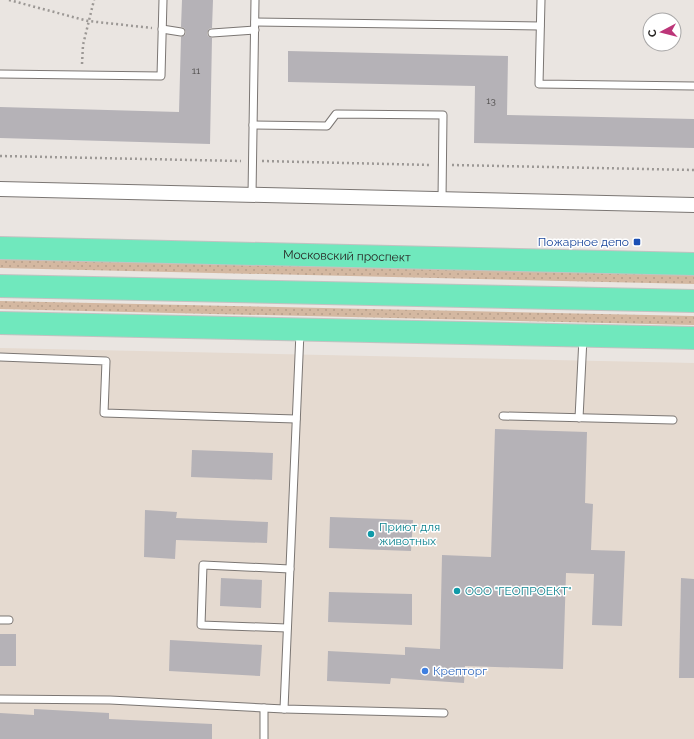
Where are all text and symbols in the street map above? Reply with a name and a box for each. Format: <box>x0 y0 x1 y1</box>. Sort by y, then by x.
north arrow <box>642 12 682 52</box>
text: С <box>646 28 659 38</box>
house number: 11 <box>192 65 201 76</box>
house number: 13 <box>486 95 496 106</box>
place label: Пожарное депо <box>538 235 629 249</box>
marker: Пожарное депо <box>632 237 642 247</box>
street label: Московский проспект <box>283 248 411 264</box>
place label: Приют для животных <box>379 520 440 548</box>
marker: Приют для животных <box>366 529 376 539</box>
place label: ООО "ГЕОПРОЕКТ" <box>465 584 571 598</box>
marker: ООО "ГЕОПРОЕКТ" <box>452 586 462 596</box>
place label: Крепторг <box>433 664 487 678</box>
marker: Крепторг <box>420 666 430 676</box>

